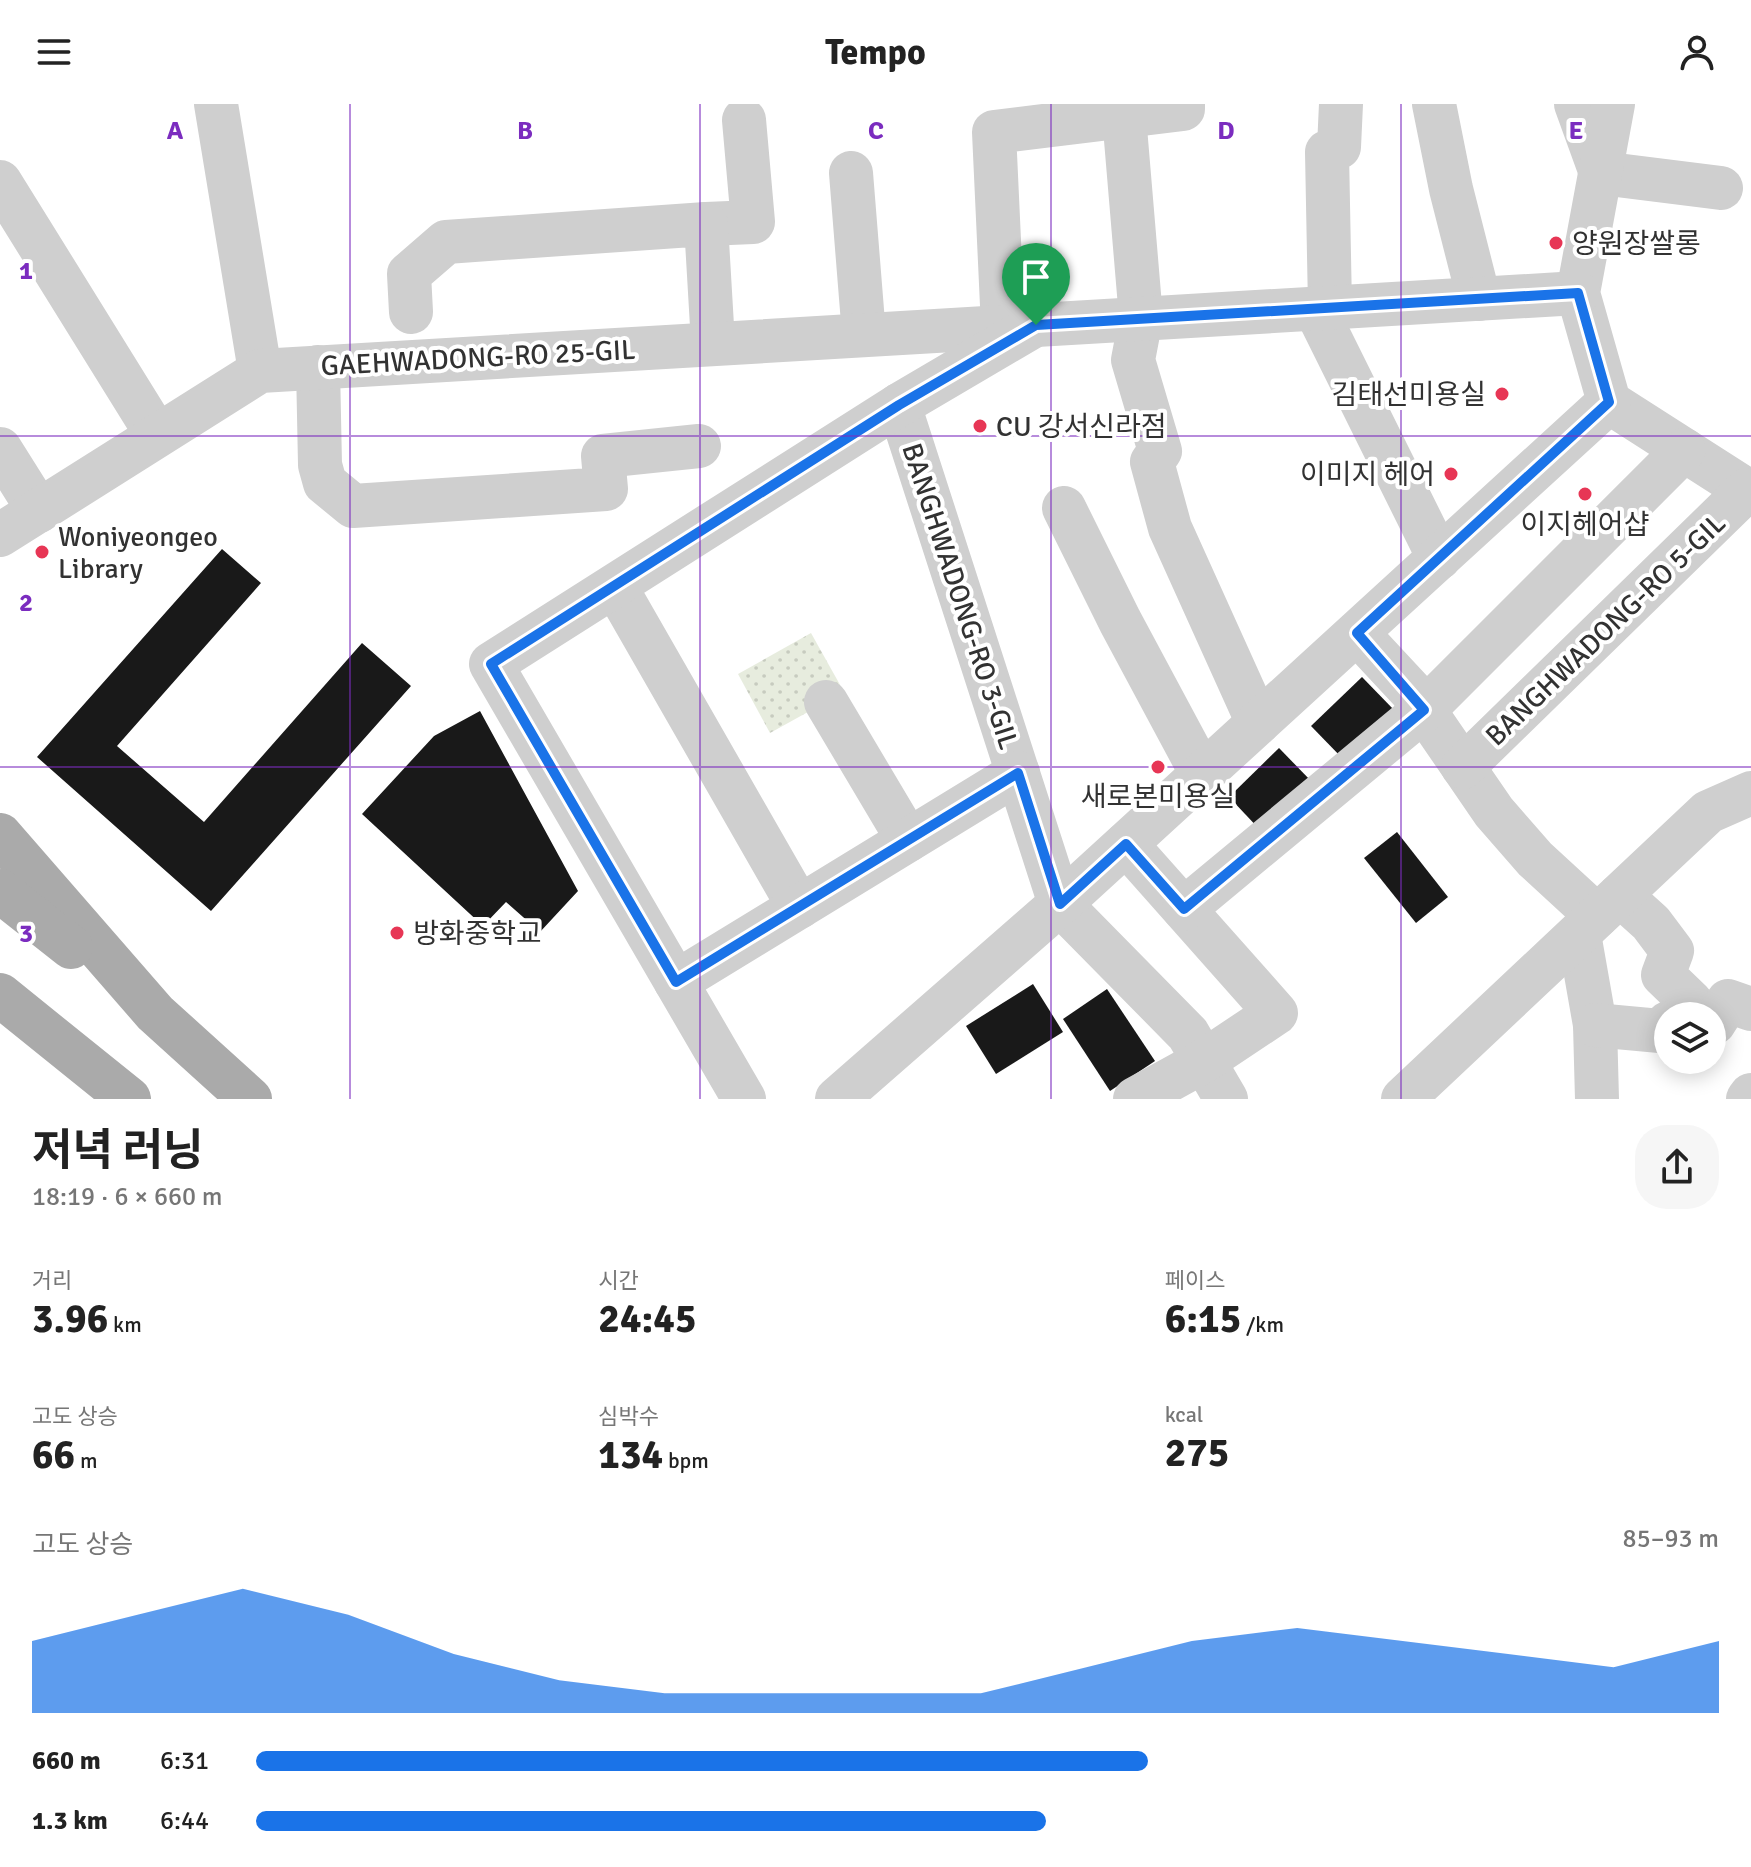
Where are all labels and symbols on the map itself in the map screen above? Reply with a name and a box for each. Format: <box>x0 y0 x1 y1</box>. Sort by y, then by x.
text: A <box>167 115 184 147</box>
text: B <box>517 115 533 147</box>
text: C <box>868 115 884 147</box>
text: D <box>1217 115 1235 147</box>
text: E <box>1569 115 1583 147</box>
place label: 양원장쌀롱 <box>1572 227 1701 261</box>
marker: 양원장쌀롱 <box>1547 234 1565 252</box>
pin <box>1002 243 1070 325</box>
text: 1 <box>19 255 33 287</box>
street label: GAEHWADONG-RO 25-GIL <box>320 333 636 383</box>
place label: 김태선미용실 <box>1331 378 1486 412</box>
marker: 김태선미용실 <box>1493 385 1511 403</box>
place label: CU 강서신라점 <box>996 410 1167 444</box>
marker: CU 강서신라점 <box>971 417 989 435</box>
street label: BANGHWADONG-RO 3-GIL <box>894 439 1026 754</box>
place label: 이미지 헤어 <box>1300 458 1435 492</box>
marker: 이미지 헤어 <box>1442 465 1460 483</box>
marker: 이지헤어샵 <box>1576 485 1594 503</box>
street label: BANGHWADONG-RO 5-GIL <box>1479 506 1733 753</box>
place label: 이지헤어샵 <box>1521 508 1649 542</box>
place label: Woniyeongeo Library <box>58 520 218 586</box>
marker: Woniyeongeo Library <box>33 543 51 561</box>
text: 2 <box>19 587 33 619</box>
marker: 새로본미용실 <box>1149 758 1167 776</box>
place label: 새로본미용실 <box>1081 780 1235 814</box>
place label: 방화중학교 <box>413 917 542 951</box>
text: 3 <box>19 918 33 950</box>
marker: 방화중학교 <box>388 924 406 942</box>

